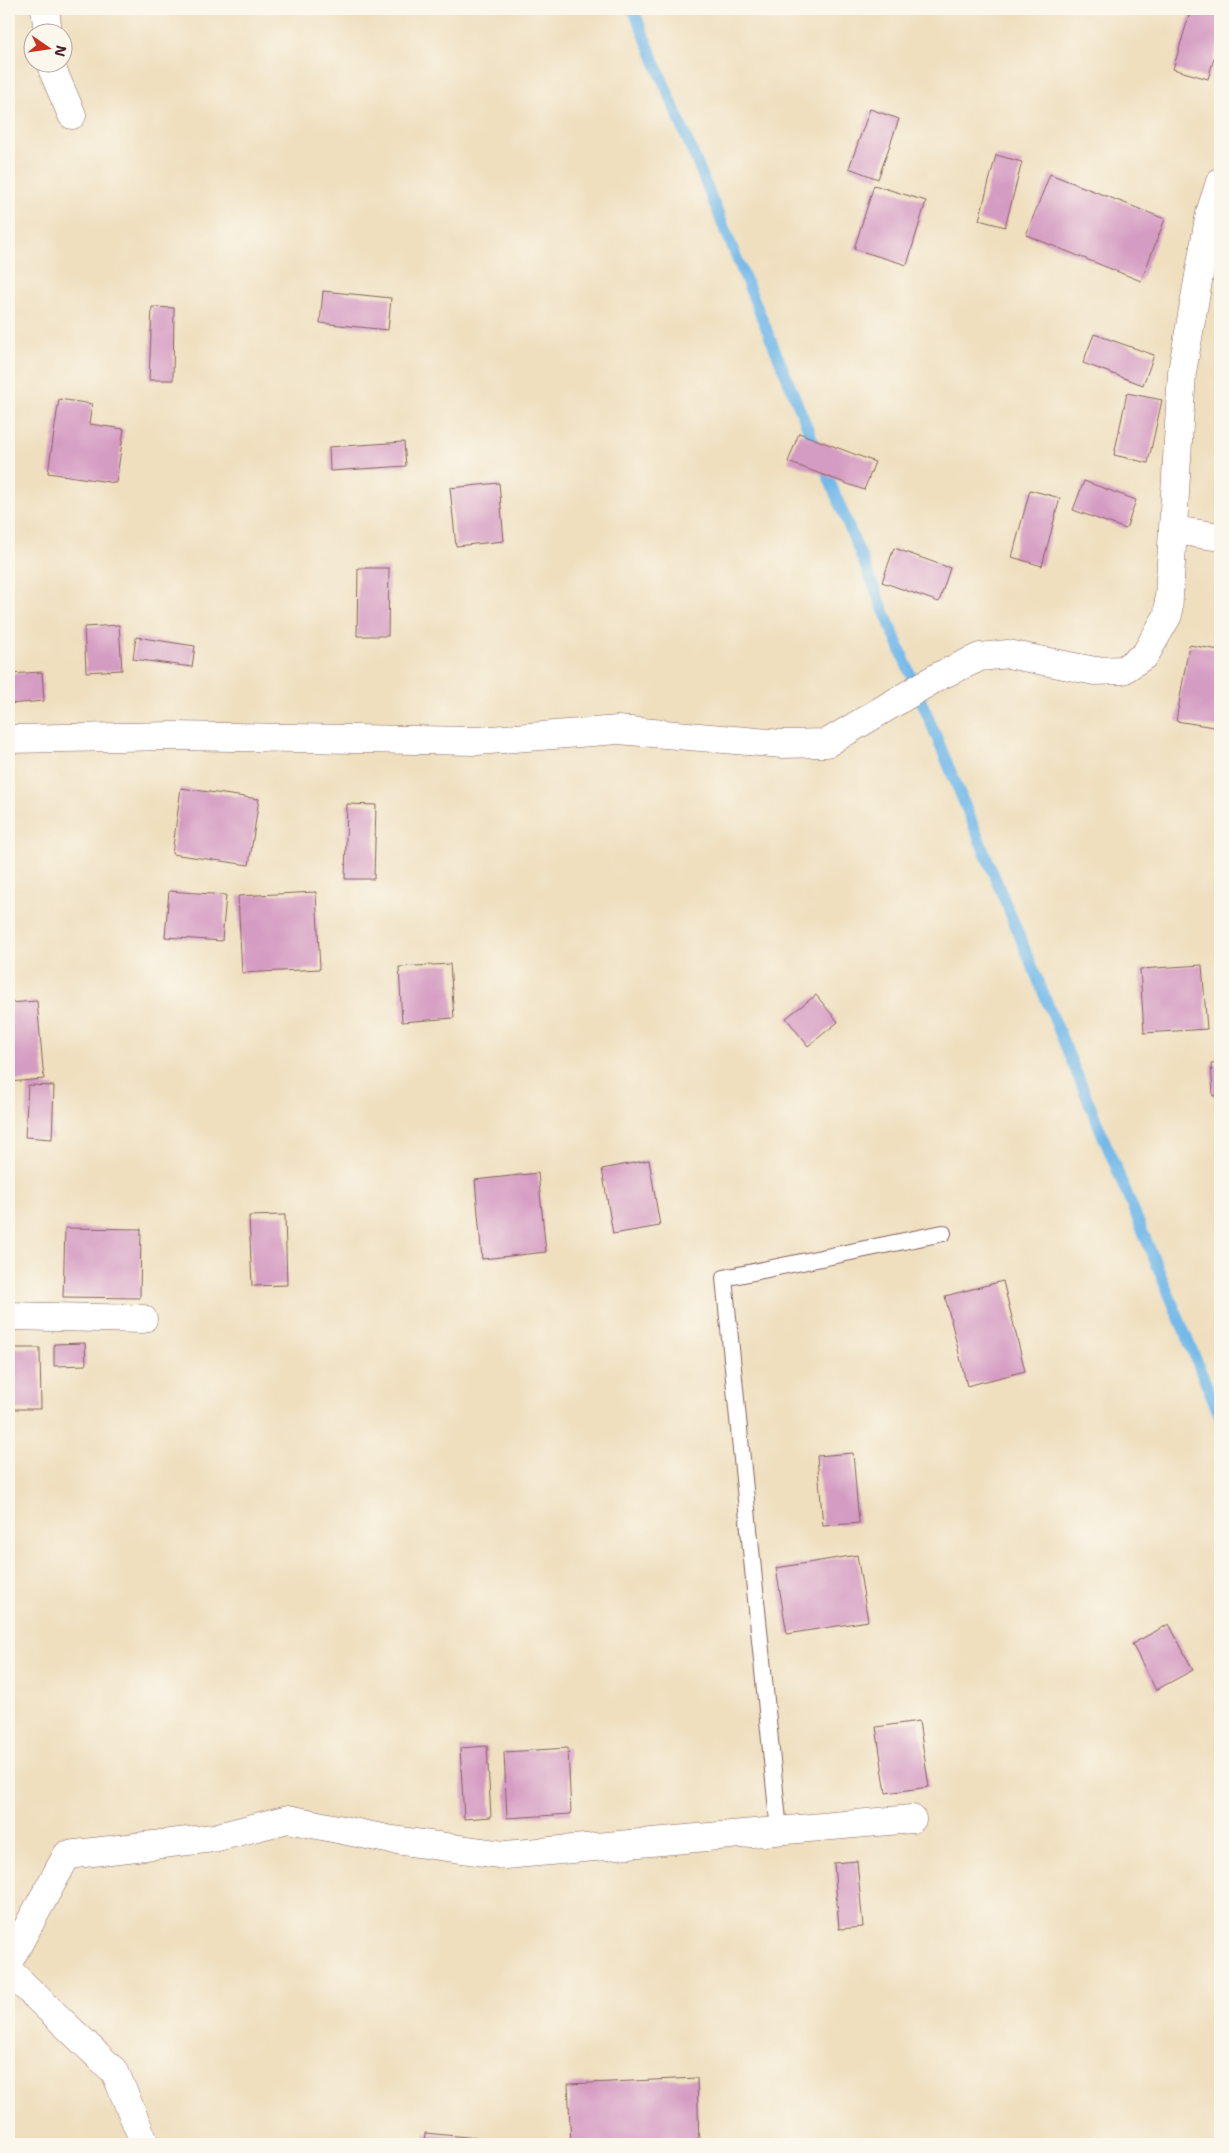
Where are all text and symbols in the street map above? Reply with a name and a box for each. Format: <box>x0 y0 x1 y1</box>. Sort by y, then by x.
north arrow <box>22 22 72 72</box>
text: N <box>51 43 71 58</box>

